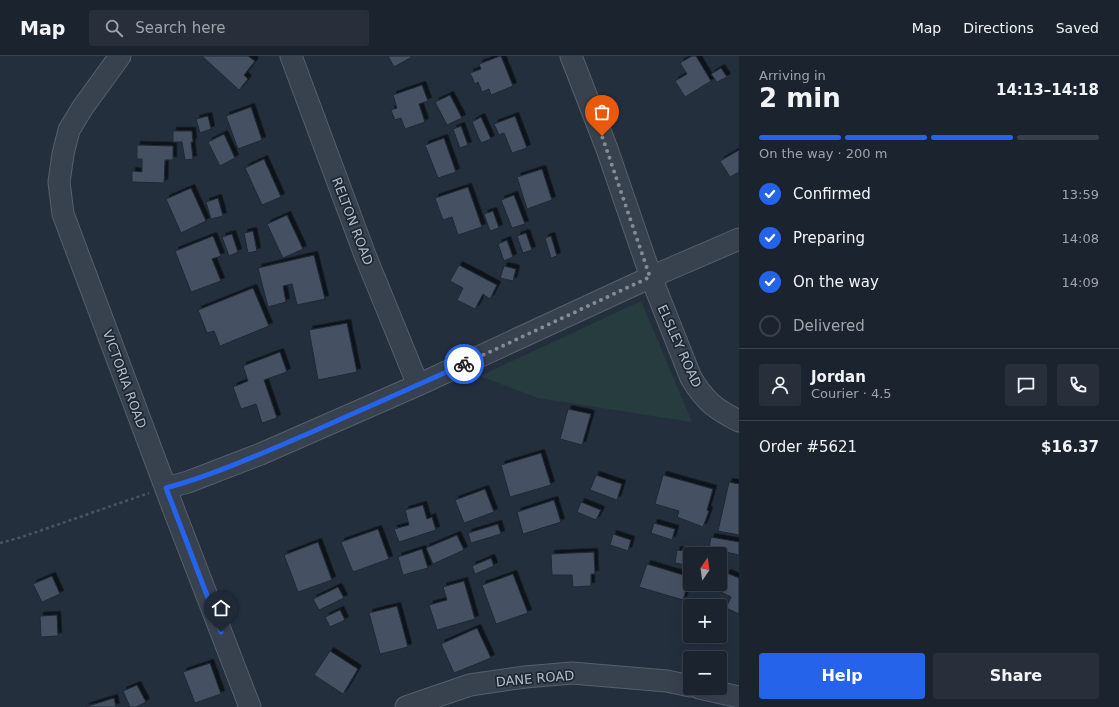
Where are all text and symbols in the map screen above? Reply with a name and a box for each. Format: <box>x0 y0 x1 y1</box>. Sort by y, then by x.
search box <box>89 10 369 46</box>
text: Map <box>20 17 65 39</box>
icon: search <box>103 17 125 39</box>
text: Search here <box>135 19 225 37</box>
text: Map <box>912 20 941 36</box>
text: Directions <box>963 20 1034 36</box>
text: Saved <box>1056 20 1099 36</box>
text: Arriving in <box>759 68 826 83</box>
text: 14:13–14:18 <box>996 81 1099 99</box>
text: 2 min <box>759 83 841 113</box>
pin <box>585 95 619 136</box>
icon: bag <box>591 101 613 123</box>
text: On the way · 200 m <box>759 146 887 161</box>
street label: RELTON ROAD <box>329 175 376 267</box>
icon: check <box>759 183 781 205</box>
text: Confirmed <box>793 185 871 203</box>
text: 13:59 <box>1062 187 1099 202</box>
icon: check <box>759 227 781 249</box>
text: Preparing <box>793 229 865 247</box>
text: 14:08 <box>1062 231 1099 246</box>
icon: check <box>759 271 781 293</box>
text: On the way <box>793 273 879 291</box>
text: 14:09 <box>1062 275 1099 290</box>
street label: ELSLEY ROAD <box>655 302 705 390</box>
text: Delivered <box>793 317 865 335</box>
street label: VICTORIA ROAD <box>100 328 149 431</box>
courier <box>444 344 484 384</box>
icon: bike <box>453 353 475 375</box>
button: person <box>759 364 801 406</box>
button: chat <box>1005 364 1047 406</box>
button: phone <box>1057 364 1099 406</box>
text: Jordan <box>811 368 866 386</box>
text: Courier · 4.5 <box>811 386 892 401</box>
text: Order #5621 <box>759 438 857 456</box>
text: $16.37 <box>1041 438 1099 456</box>
north arrow <box>683 547 727 591</box>
map controls <box>683 547 727 695</box>
pin <box>204 591 238 632</box>
icon: home <box>210 597 232 619</box>
button: + <box>683 599 727 643</box>
button: − <box>683 651 727 695</box>
button: Help <box>759 653 925 699</box>
button: Share <box>933 653 1099 699</box>
street label: DANE ROAD <box>495 668 575 689</box>

